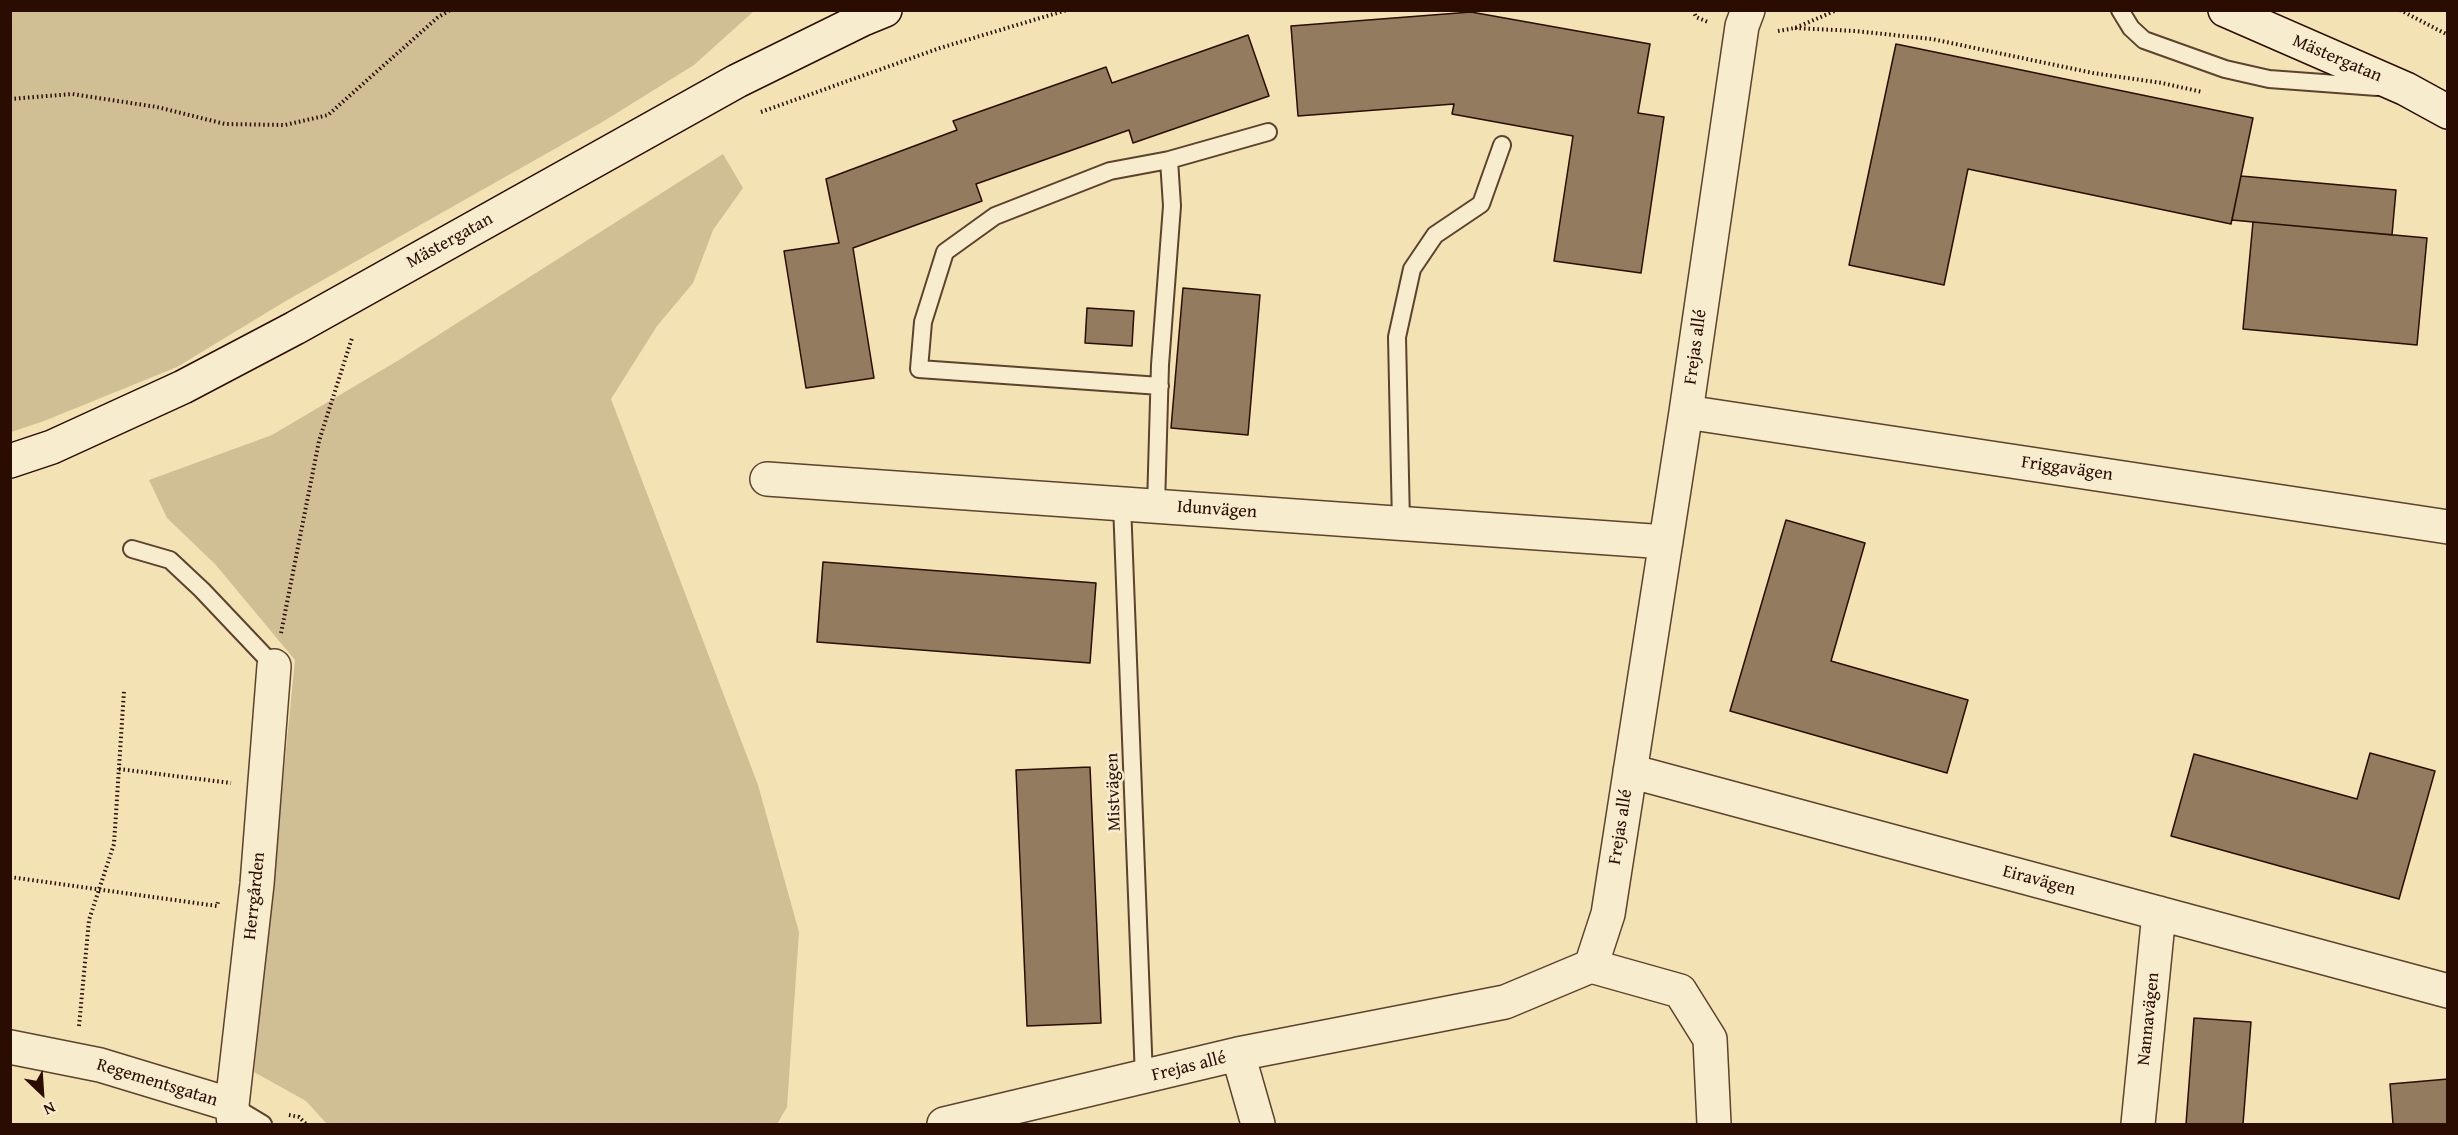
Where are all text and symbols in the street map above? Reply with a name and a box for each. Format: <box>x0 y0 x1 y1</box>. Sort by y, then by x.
street label: Mästergatan <box>2289 30 2385 88</box>
street label: Mästergatan <box>403 209 497 273</box>
street label: Frejas allé <box>1680 308 1712 386</box>
street label: Friggavägen <box>2020 452 2114 486</box>
street label: Idunvägen <box>1176 496 1258 524</box>
street label: Mistvägen <box>1102 753 1126 831</box>
street label: Frejas allé <box>1604 788 1638 866</box>
street label: Herrgården <box>240 851 270 941</box>
street label: Eiravägen <box>2000 861 2078 901</box>
street label: Nannavägen <box>2133 971 2165 1067</box>
street label: Frejas allé <box>1150 1047 1228 1087</box>
street label: Regementsgatan <box>94 1054 220 1112</box>
north arrow <box>12 1063 72 1123</box>
text: N <box>40 1096 60 1122</box>

